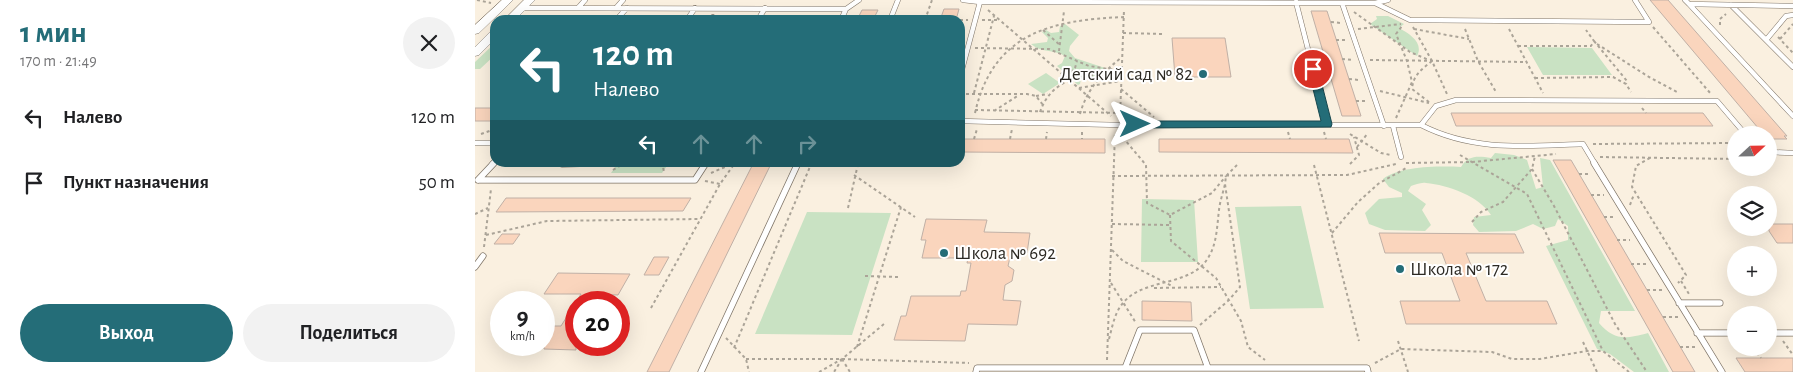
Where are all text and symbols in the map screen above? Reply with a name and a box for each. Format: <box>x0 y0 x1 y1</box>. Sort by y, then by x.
button: close <box>403 17 455 69</box>
text: 1 мин <box>20 18 87 48</box>
icon: left <box>510 35 575 100</box>
text: 120 m <box>593 37 674 72</box>
pin <box>1292 48 1334 90</box>
text: 170 m · 21:49 <box>20 53 97 69</box>
icon: arrive <box>1299 55 1327 83</box>
place label: Детский сад № 82 <box>1060 65 1193 84</box>
marker: Детский сад № 82 <box>1197 68 1209 80</box>
text: Налево <box>593 78 659 100</box>
position arrow <box>1108 97 1160 149</box>
icon: left <box>20 104 48 132</box>
text: Налево <box>63 108 122 127</box>
text: 120 m <box>411 108 455 127</box>
north arrow <box>1727 126 1777 176</box>
map controls <box>1727 126 1777 356</box>
icon: left <box>634 130 662 158</box>
icon: ahead <box>687 130 715 158</box>
icon: ahead <box>740 130 768 158</box>
icon: right <box>793 130 821 158</box>
icon: arrive <box>20 169 48 197</box>
text: Пункт назначения <box>63 173 209 192</box>
text: 50 m <box>419 173 455 192</box>
button: layers <box>1727 186 1777 236</box>
place label: Школа № 692 <box>954 244 1056 263</box>
button: + <box>1727 246 1777 296</box>
marker: Школа № 692 <box>938 247 950 259</box>
place label: Школа № 172 <box>1410 260 1509 279</box>
marker: Школа № 172 <box>1394 263 1406 275</box>
speed limit sign: 20 <box>565 291 630 356</box>
button: Выход <box>20 304 233 362</box>
button: Поделиться <box>243 304 455 362</box>
text: 9 <box>516 305 529 330</box>
button: − <box>1727 306 1777 356</box>
text: km/h <box>510 330 535 342</box>

